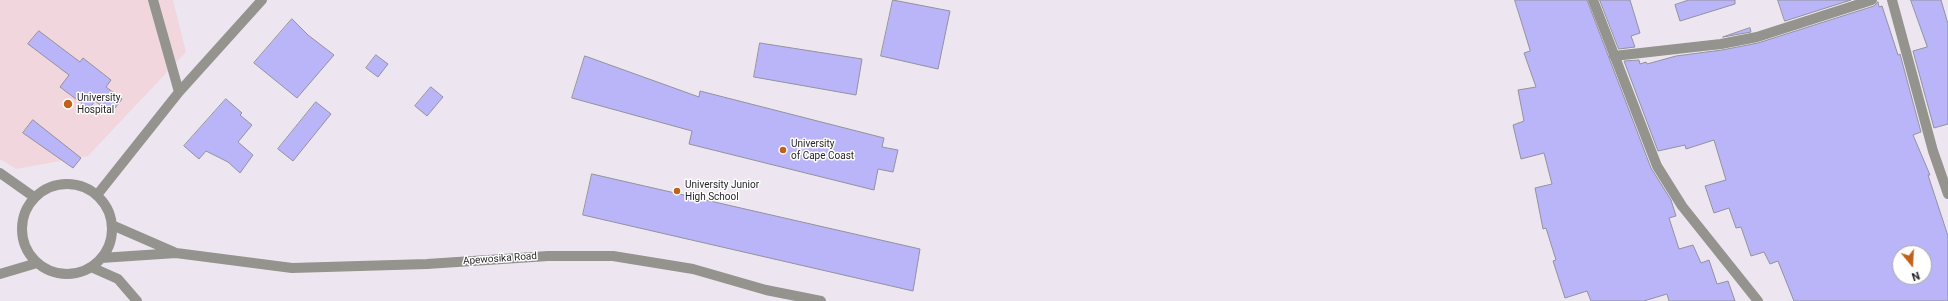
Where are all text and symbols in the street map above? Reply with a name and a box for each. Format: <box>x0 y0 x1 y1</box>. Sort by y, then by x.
place label: University Hospital <box>77 92 121 116</box>
marker: University Hospital <box>62 98 74 110</box>
place label: University of Cape Coast <box>791 138 854 162</box>
marker: University of Cape Coast <box>778 145 788 155</box>
place label: University Junior High School <box>685 179 759 202</box>
marker: University Junior High School <box>672 186 682 196</box>
north arrow <box>1892 245 1932 285</box>
street label: Apewosika Road <box>463 250 537 268</box>
text: N <box>1910 269 1921 283</box>

